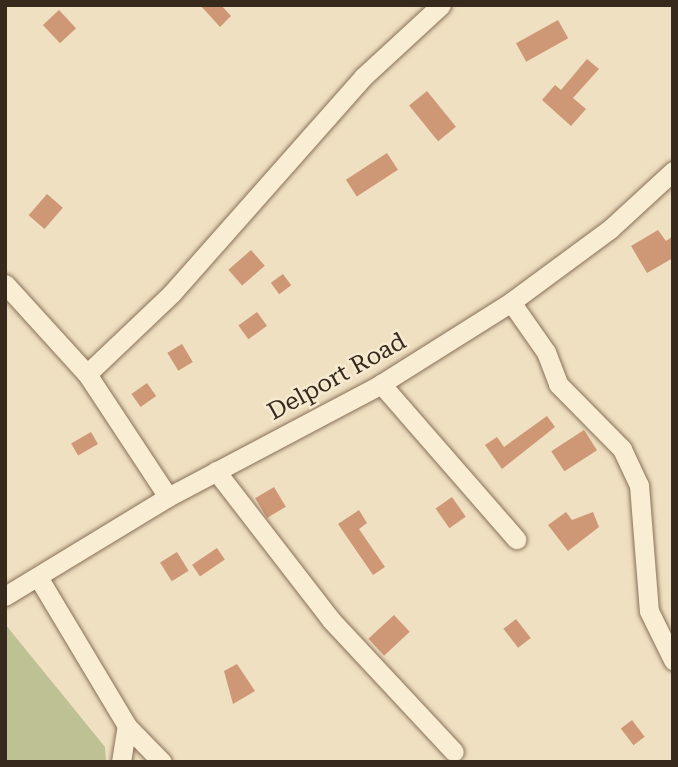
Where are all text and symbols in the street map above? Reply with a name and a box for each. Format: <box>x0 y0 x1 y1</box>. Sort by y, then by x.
street label: Delport Road <box>263 327 411 427</box>

